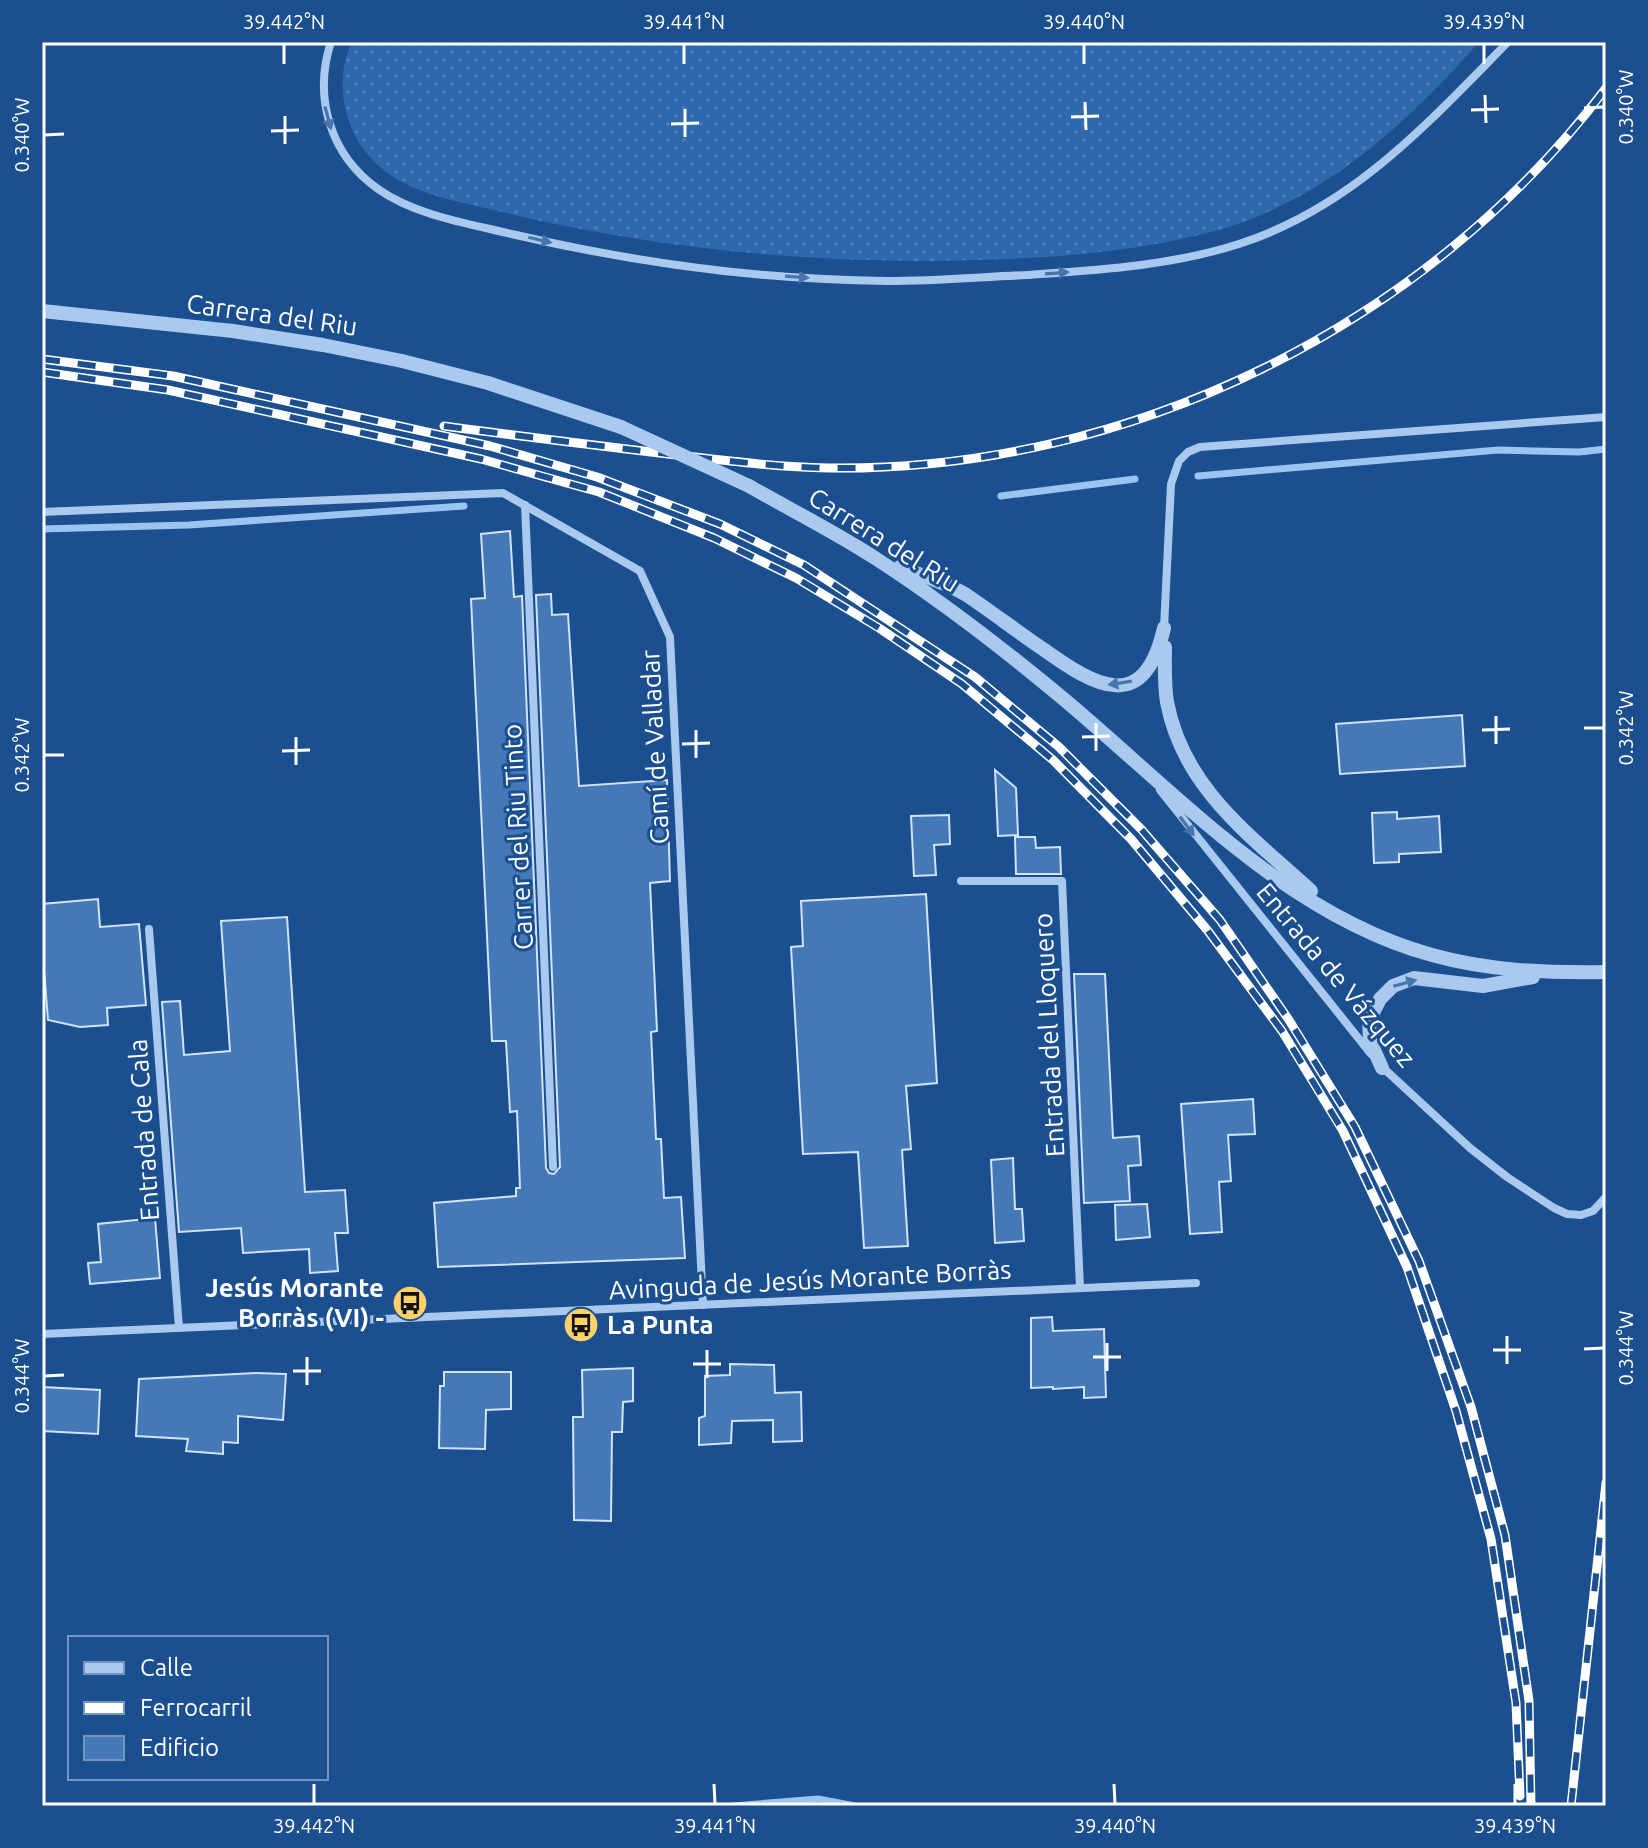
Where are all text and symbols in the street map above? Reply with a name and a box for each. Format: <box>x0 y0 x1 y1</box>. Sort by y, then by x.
text: 39.442°N <box>243 10 325 33</box>
text: 39.441°N <box>643 10 725 33</box>
text: 39.440°N <box>1043 10 1125 33</box>
text: 39.439°N <box>1443 10 1525 33</box>
text: 0.340°W <box>1614 70 1637 144</box>
text: 0.340°W <box>10 98 33 172</box>
one-way arrow <box>323 106 335 131</box>
one-way arrow <box>528 234 553 247</box>
one-way arrow <box>1045 266 1070 279</box>
one-way arrow <box>785 271 810 284</box>
street label: Carrera del Riu <box>185 288 359 341</box>
street label: Carrera del Riu <box>804 482 965 598</box>
street label: Camí de Valladar <box>635 649 674 845</box>
one-way arrow <box>1108 677 1133 690</box>
text: 0.342°W <box>1614 691 1637 765</box>
text: 0.342°W <box>10 718 33 792</box>
street label: Carrer del Riu Tinto <box>497 723 538 951</box>
one-way arrow <box>1179 815 1195 837</box>
street label: Entrada de Vázquez <box>1251 877 1422 1072</box>
street label: Entrada del Lloquero <box>1028 912 1069 1158</box>
one-way arrow <box>1393 976 1418 988</box>
street label: Entrada de Cala <box>123 1038 164 1222</box>
street label: Avinguda de Jesús Morante Borràs <box>608 1254 1012 1305</box>
place label: Jesús Morante Borràs (VI) - <box>205 1273 384 1332</box>
bus stop icon: Jesús Morante Borràs (VI) - <box>391 1284 429 1322</box>
bus stop icon: La Punta <box>562 1306 600 1344</box>
place label: La Punta <box>607 1310 714 1339</box>
text: 0.344°W <box>1614 1311 1637 1385</box>
text: 0.344°W <box>10 1339 33 1413</box>
legend <box>68 1636 328 1780</box>
text: Calle <box>140 1654 193 1681</box>
text: Ferrocarril <box>140 1694 252 1721</box>
text: Edificio <box>140 1734 219 1761</box>
text: 39.442°N <box>273 1814 355 1837</box>
text: 39.441°N <box>674 1814 756 1837</box>
text: 39.440°N <box>1074 1814 1156 1837</box>
text: 39.439°N <box>1474 1814 1556 1837</box>

